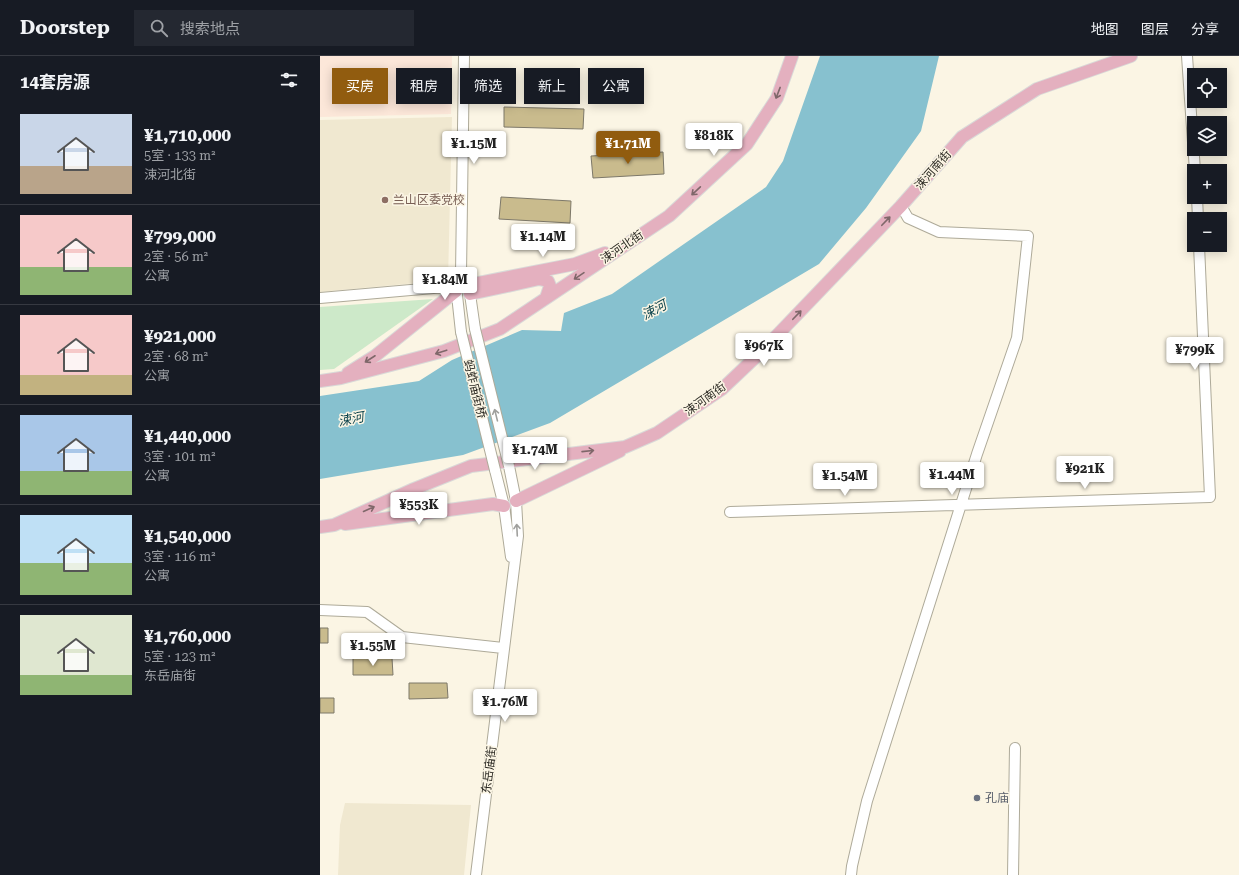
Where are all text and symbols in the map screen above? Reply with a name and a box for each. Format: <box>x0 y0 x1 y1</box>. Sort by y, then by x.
search box <box>134 10 414 46</box>
text: Doorstep <box>20 16 110 39</box>
icon: search <box>148 17 170 39</box>
text: 搜索地点 <box>180 20 240 38</box>
text: 地图 <box>1091 21 1119 37</box>
text: 图层 <box>1141 21 1169 37</box>
text: 分享 <box>1191 21 1219 37</box>
chip: 买房 <box>332 68 388 104</box>
chip: 租房 <box>396 68 452 104</box>
chip: 筛选 <box>460 68 516 104</box>
chip: 新上 <box>524 68 580 104</box>
chip: 公寓 <box>588 68 644 104</box>
map controls <box>1187 68 1227 252</box>
button: locate <box>1187 68 1227 108</box>
icon: filters <box>278 69 300 91</box>
text: 14套房源 <box>20 72 90 92</box>
one-way arrow <box>774 86 782 98</box>
button: layers <box>1187 116 1227 156</box>
pin: ¥818K <box>686 123 742 157</box>
text: ¥1,710,000 <box>144 125 231 145</box>
text: ¥818K <box>694 128 734 143</box>
icon: home <box>52 130 100 178</box>
pin: ¥1.15M <box>441 131 507 165</box>
pin: ¥1.71M <box>595 131 661 165</box>
text: ¥1.15M <box>451 136 497 151</box>
text: ¥1.71M <box>605 136 651 151</box>
street label: 涑河南街 <box>912 147 954 193</box>
text: 5室 · 133 m² <box>144 148 215 163</box>
button: + <box>1187 164 1227 204</box>
text: 涑河北街 <box>144 167 196 182</box>
one-way arrow <box>691 186 701 196</box>
place label: 兰山区委党校 <box>393 193 465 207</box>
marker: 兰山区委党校 <box>380 195 390 205</box>
button: − <box>1187 212 1227 252</box>
one-way arrow <box>882 216 891 226</box>
pin: ¥1.14M <box>510 224 576 258</box>
text: ¥799,000 <box>144 226 216 246</box>
street label: 涑河北街 <box>598 228 646 266</box>
text: ¥1.14M <box>520 229 566 244</box>
icon: home <box>52 231 100 279</box>
text: 2室 · 56 m² <box>144 249 208 264</box>
pin: ¥1.84M <box>412 267 478 301</box>
text: 公寓 <box>144 268 170 283</box>
text: ¥1.84M <box>422 272 468 287</box>
one-way arrow <box>574 272 585 280</box>
water label: 涑河 <box>639 296 672 323</box>
one-way arrow <box>792 310 802 320</box>
text: ¥921,000 <box>144 326 216 346</box>
icon: home <box>52 331 100 379</box>
pin: ¥967K <box>736 333 792 367</box>
pin: ¥799K <box>1167 337 1223 371</box>
text: ¥967K <box>744 338 784 353</box>
text: ¥799K <box>1175 342 1215 357</box>
text: 2室 · 68 m² <box>144 349 208 364</box>
one-way arrow <box>435 349 448 356</box>
one-way arrow <box>365 355 376 363</box>
street label: 蚂蚱庙街桥 <box>461 358 489 420</box>
text: 公寓 <box>144 368 170 383</box>
street label: 涑河南街 <box>681 379 729 419</box>
water label: 涑河 <box>337 409 368 429</box>
one-way arrow <box>492 409 500 422</box>
text: ¥1,440,000 <box>144 426 231 446</box>
icon: home <box>52 431 100 479</box>
pin: ¥1.74M <box>502 437 568 471</box>
text: ¥1.74M <box>512 442 558 457</box>
one-way arrow <box>581 447 594 455</box>
text: 3室 · 101 m² <box>144 449 215 464</box>
pin: ¥921K <box>1057 456 1113 490</box>
text: ¥921K <box>1065 461 1105 476</box>
pin: ¥1.44M <box>919 462 985 496</box>
pin: ¥1.54M <box>812 463 878 497</box>
text: ¥1.44M <box>929 467 975 482</box>
text: 公寓 <box>144 468 170 483</box>
text: ¥1.54M <box>822 468 868 483</box>
pin: ¥553K <box>391 492 447 526</box>
text: ¥553K <box>399 497 439 512</box>
one-way arrow <box>363 505 375 512</box>
one-way arrow <box>514 524 521 537</box>
text: ¥1,540,000 <box>144 526 231 546</box>
icon: home <box>52 531 100 579</box>
text: 3室 · 116 m² <box>144 549 215 564</box>
text: 公寓 <box>144 568 170 583</box>
text: ¥1,760,000 <box>144 626 231 646</box>
icon: home <box>52 631 100 679</box>
pin: ¥1.55M <box>340 633 406 667</box>
text: ¥1.55M <box>350 638 396 653</box>
text: 5室 · 123 m² <box>144 649 215 664</box>
text: 东岳庙街 <box>144 668 196 683</box>
pin: ¥1.76M <box>472 689 538 723</box>
text: ¥1.76M <box>482 694 528 709</box>
street label: 东岳庙街 <box>479 745 499 795</box>
place label: 孔庙 <box>985 791 1009 805</box>
marker: 孔庙 <box>972 793 982 803</box>

